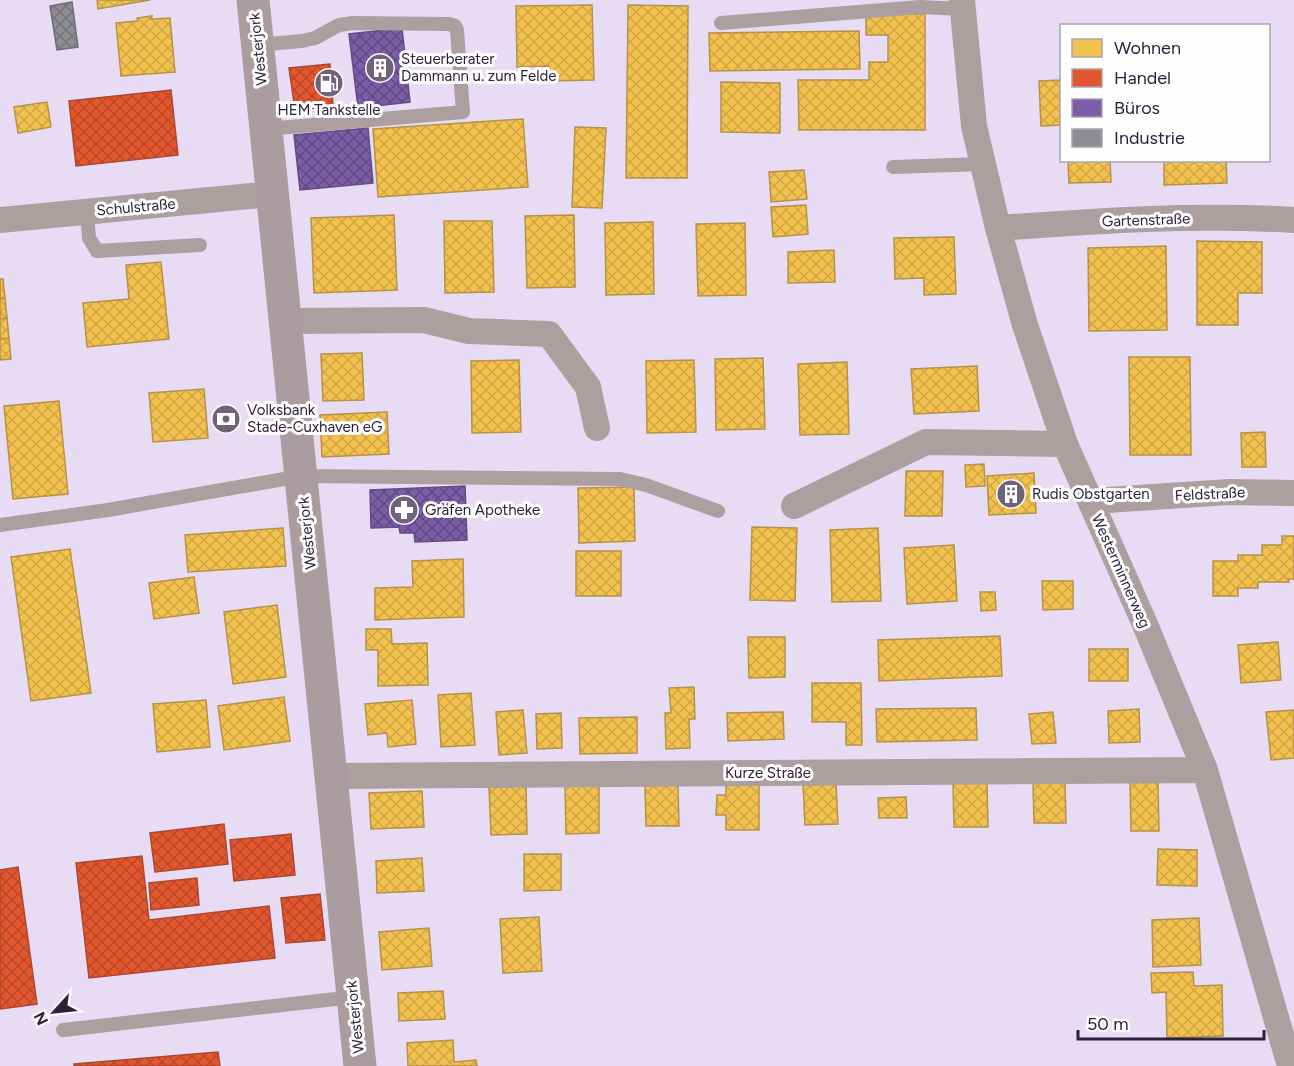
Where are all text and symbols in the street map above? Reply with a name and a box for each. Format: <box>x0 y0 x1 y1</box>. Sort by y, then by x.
street label: Westerjork <box>245 11 271 86</box>
legend <box>1060 24 1270 162</box>
text: Wohnen <box>1114 37 1181 59</box>
place label: Steuerberater Dammann u. zum Felde <box>401 50 557 85</box>
building icon: Steuerberater Dammann u. zum Felde <box>364 52 396 84</box>
fuel station icon: HEM Tankstelle <box>313 67 345 99</box>
text: Handel <box>1114 67 1171 89</box>
text: Büros <box>1114 97 1160 119</box>
place label: HEM Tankstelle <box>278 101 380 119</box>
text: Industrie <box>1114 127 1185 149</box>
street label: Schulstraße <box>96 195 176 219</box>
street label: Gartenstraße <box>1102 209 1190 231</box>
place label: Volksbank Stade-Cuxhaven eG <box>247 401 382 436</box>
bank icon: Volksbank Stade-Cuxhaven eG <box>210 403 242 435</box>
building icon: Rudis Obstgarten <box>995 478 1027 510</box>
street label: Feldstraße <box>1174 483 1246 505</box>
place label: Rudis Obstgarten <box>1032 485 1150 503</box>
pharmacy icon: Gräfen Apotheke <box>388 494 420 526</box>
street label: Westerjork <box>294 495 320 570</box>
place label: Gräfen Apotheke <box>425 501 540 519</box>
street label: Westerminnerweg <box>1088 511 1154 631</box>
street label: Kurze Straße <box>725 764 811 782</box>
street label: Westerjork <box>342 979 368 1054</box>
north arrow <box>24 982 84 1042</box>
scale bar <box>1078 1003 1264 1041</box>
text: N <box>30 1009 52 1028</box>
text: 50 m <box>1087 1013 1129 1035</box>

